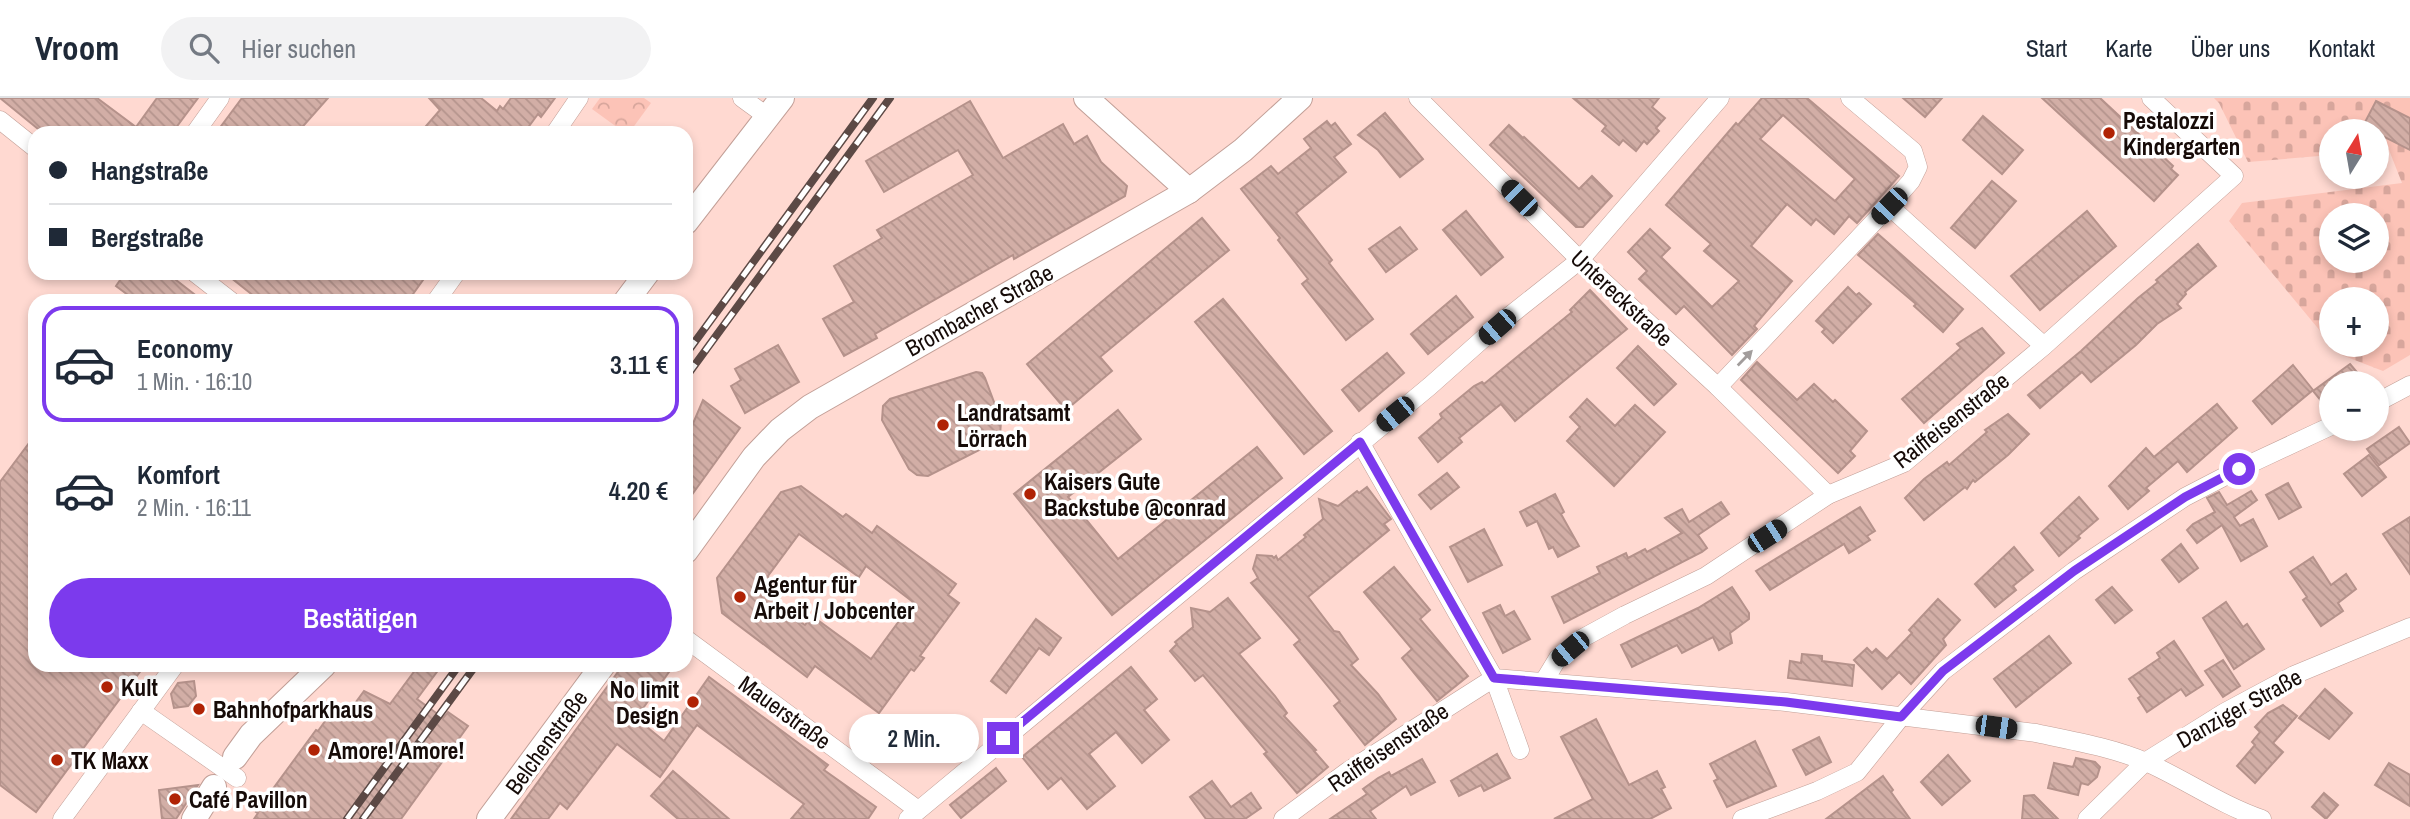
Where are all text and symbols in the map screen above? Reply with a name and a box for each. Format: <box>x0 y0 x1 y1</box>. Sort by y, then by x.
search box <box>161 17 651 80</box>
text: Vroom <box>35 26 119 70</box>
icon: search <box>185 29 223 67</box>
text: Hier suchen <box>241 31 356 66</box>
text: Start <box>2026 32 2067 64</box>
text: Karte <box>2105 32 2152 64</box>
text: Über uns <box>2190 32 2270 64</box>
text: Kontakt <box>2308 32 2375 64</box>
place label: Pestalozzi Kindergarten <box>2123 105 2240 162</box>
north arrow <box>2319 119 2389 189</box>
map controls <box>2319 119 2389 441</box>
marker: Pestalozzi Kindergarten <box>2101 125 2117 141</box>
text: Hangstraße <box>91 153 208 188</box>
car <box>1497 176 1542 220</box>
car <box>1867 184 1912 228</box>
button: layers <box>2319 203 2389 273</box>
text: Bergstraße <box>91 220 204 255</box>
street label: Untereckstraße <box>1564 243 1680 353</box>
street label: Brombacher Straße <box>900 257 1058 363</box>
button: + <box>2319 287 2389 357</box>
car <box>1475 305 1520 349</box>
text: Economy <box>137 331 233 366</box>
icon: car <box>53 333 116 396</box>
text: 3.11 € <box>610 347 668 382</box>
one-way arrow <box>1737 350 1753 367</box>
street label: Raiffeisenstraße <box>1887 365 2015 475</box>
text: 1 Min. · 16:10 <box>137 366 252 397</box>
button: − <box>2319 371 2389 441</box>
car <box>1373 393 1418 435</box>
place label: Landratsamt Lörrach <box>957 397 1070 454</box>
marker: Landratsamt Lörrach <box>935 417 951 433</box>
route start <box>2223 453 2255 485</box>
text: Komfort <box>137 457 220 492</box>
icon: car <box>53 459 116 522</box>
place label: Kaisers Gute Backstube @conrad <box>1044 466 1226 523</box>
text: 4.20 € <box>609 473 668 508</box>
marker: Kaisers Gute Backstube @conrad <box>1022 486 1038 502</box>
text: 2 Min. · 16:11 <box>137 492 251 523</box>
car <box>1744 516 1791 556</box>
place label: Agentur für Arbeit / Jobcenter <box>754 569 915 626</box>
button: Bestätigen <box>49 578 672 658</box>
marker: Agentur für Arbeit / Jobcenter <box>732 589 748 605</box>
car <box>1548 627 1593 671</box>
street label: Danziger Straße <box>2171 661 2307 755</box>
street label: Mauerstraße <box>733 668 837 756</box>
place label: Kult <box>121 672 158 703</box>
place label: No limit Design <box>610 674 679 731</box>
marker: Kult <box>99 679 115 695</box>
street label: Belchenstraße <box>498 684 594 800</box>
place label: Bahnhofparkhaus <box>213 694 373 725</box>
marker: No limit Design <box>685 694 701 710</box>
street label: Raiffeisenstraße <box>1322 695 1454 799</box>
marker: Bahnhofparkhaus <box>191 701 207 717</box>
callout: 2 Min. <box>849 714 978 762</box>
car <box>1974 714 2019 740</box>
route end <box>987 722 1019 754</box>
text: 2 Min. <box>887 723 941 754</box>
place label: Amore! Amore! <box>328 735 465 766</box>
marker: Amore! Amore! <box>306 742 322 758</box>
place label: TK Maxx <box>71 745 149 776</box>
marker: TK Maxx <box>49 752 65 768</box>
place label: Café Pavillon <box>189 784 307 815</box>
marker: Café Pavillon <box>167 791 183 807</box>

